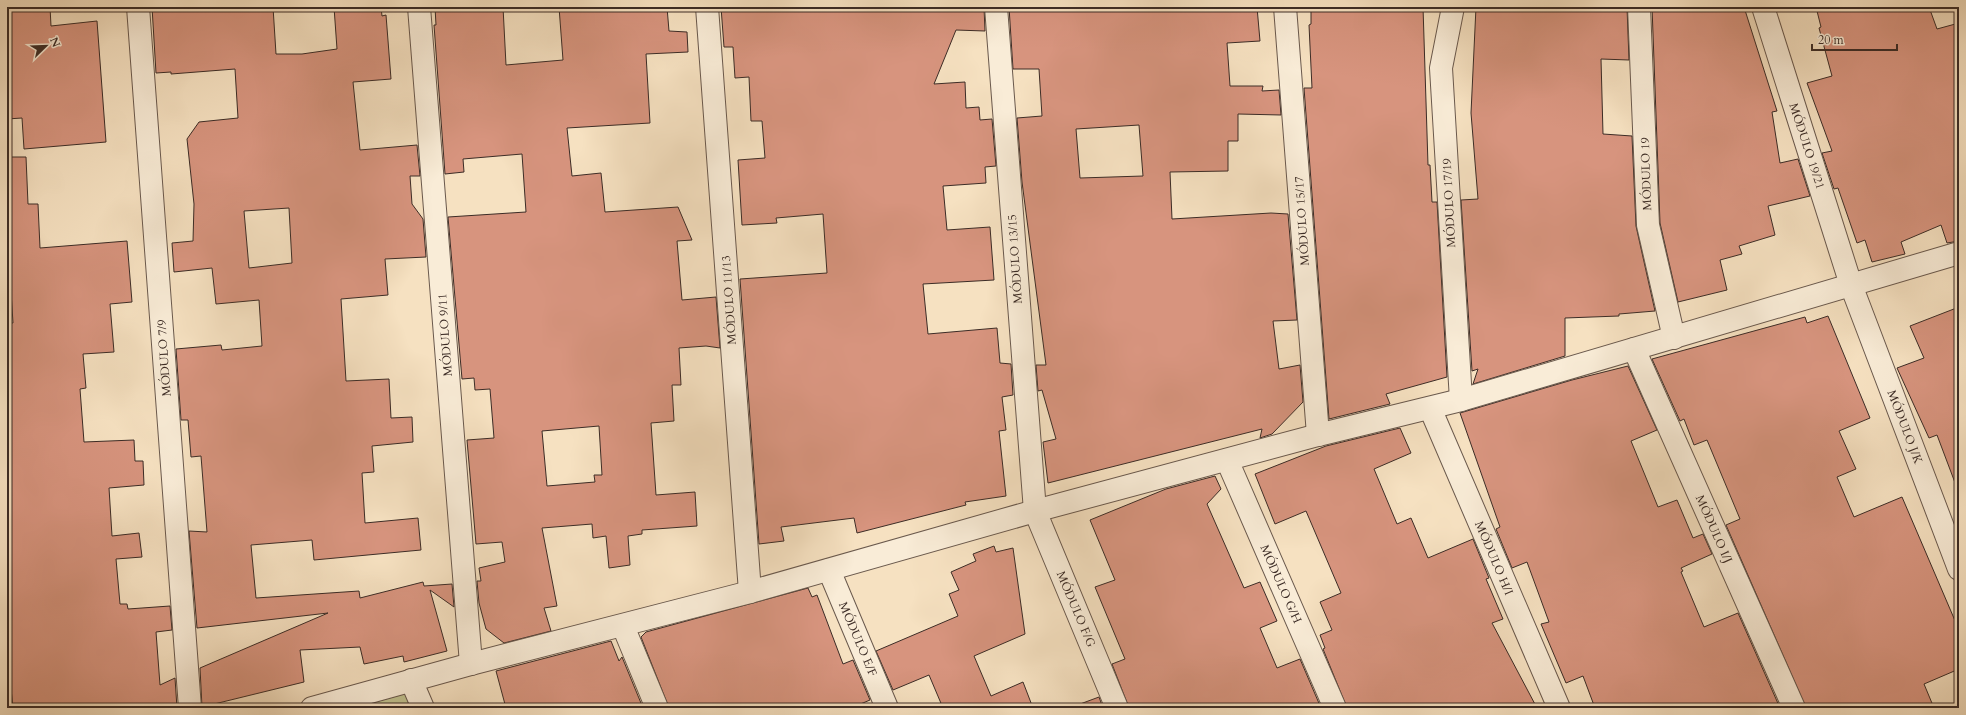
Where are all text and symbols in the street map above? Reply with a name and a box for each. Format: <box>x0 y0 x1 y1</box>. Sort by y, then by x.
north arrow <box>26 26 66 66</box>
scale bar <box>1812 26 1897 52</box>
text: 20 m <box>1818 32 1845 48</box>
text: N <box>46 35 64 50</box>
street label: MÓDULO 19/21 <box>1786 101 1829 191</box>
street label: MÓDULO 19 <box>1636 137 1655 211</box>
street label: MÓDULO 17/19 <box>1438 158 1459 248</box>
street label: MÓDULO 15/17 <box>1290 176 1313 266</box>
street label: MÓDULO 13/15 <box>1003 214 1026 304</box>
street label: MÓDULO 11/13 <box>717 255 740 345</box>
street label: MÓDULO 9/11 <box>433 293 456 377</box>
street label: MÓDULO 7/9 <box>152 319 175 397</box>
street label: MÓDULO J/K <box>1884 387 1927 466</box>
street label: MÓDULO I/J <box>1692 492 1737 566</box>
street label: MÓDULO H/I <box>1471 518 1518 598</box>
street label: MÓDULO G/H <box>1257 542 1306 626</box>
street label: MÓDULO F/G <box>1053 568 1100 650</box>
street label: MÓDULO E/F <box>835 599 882 679</box>

